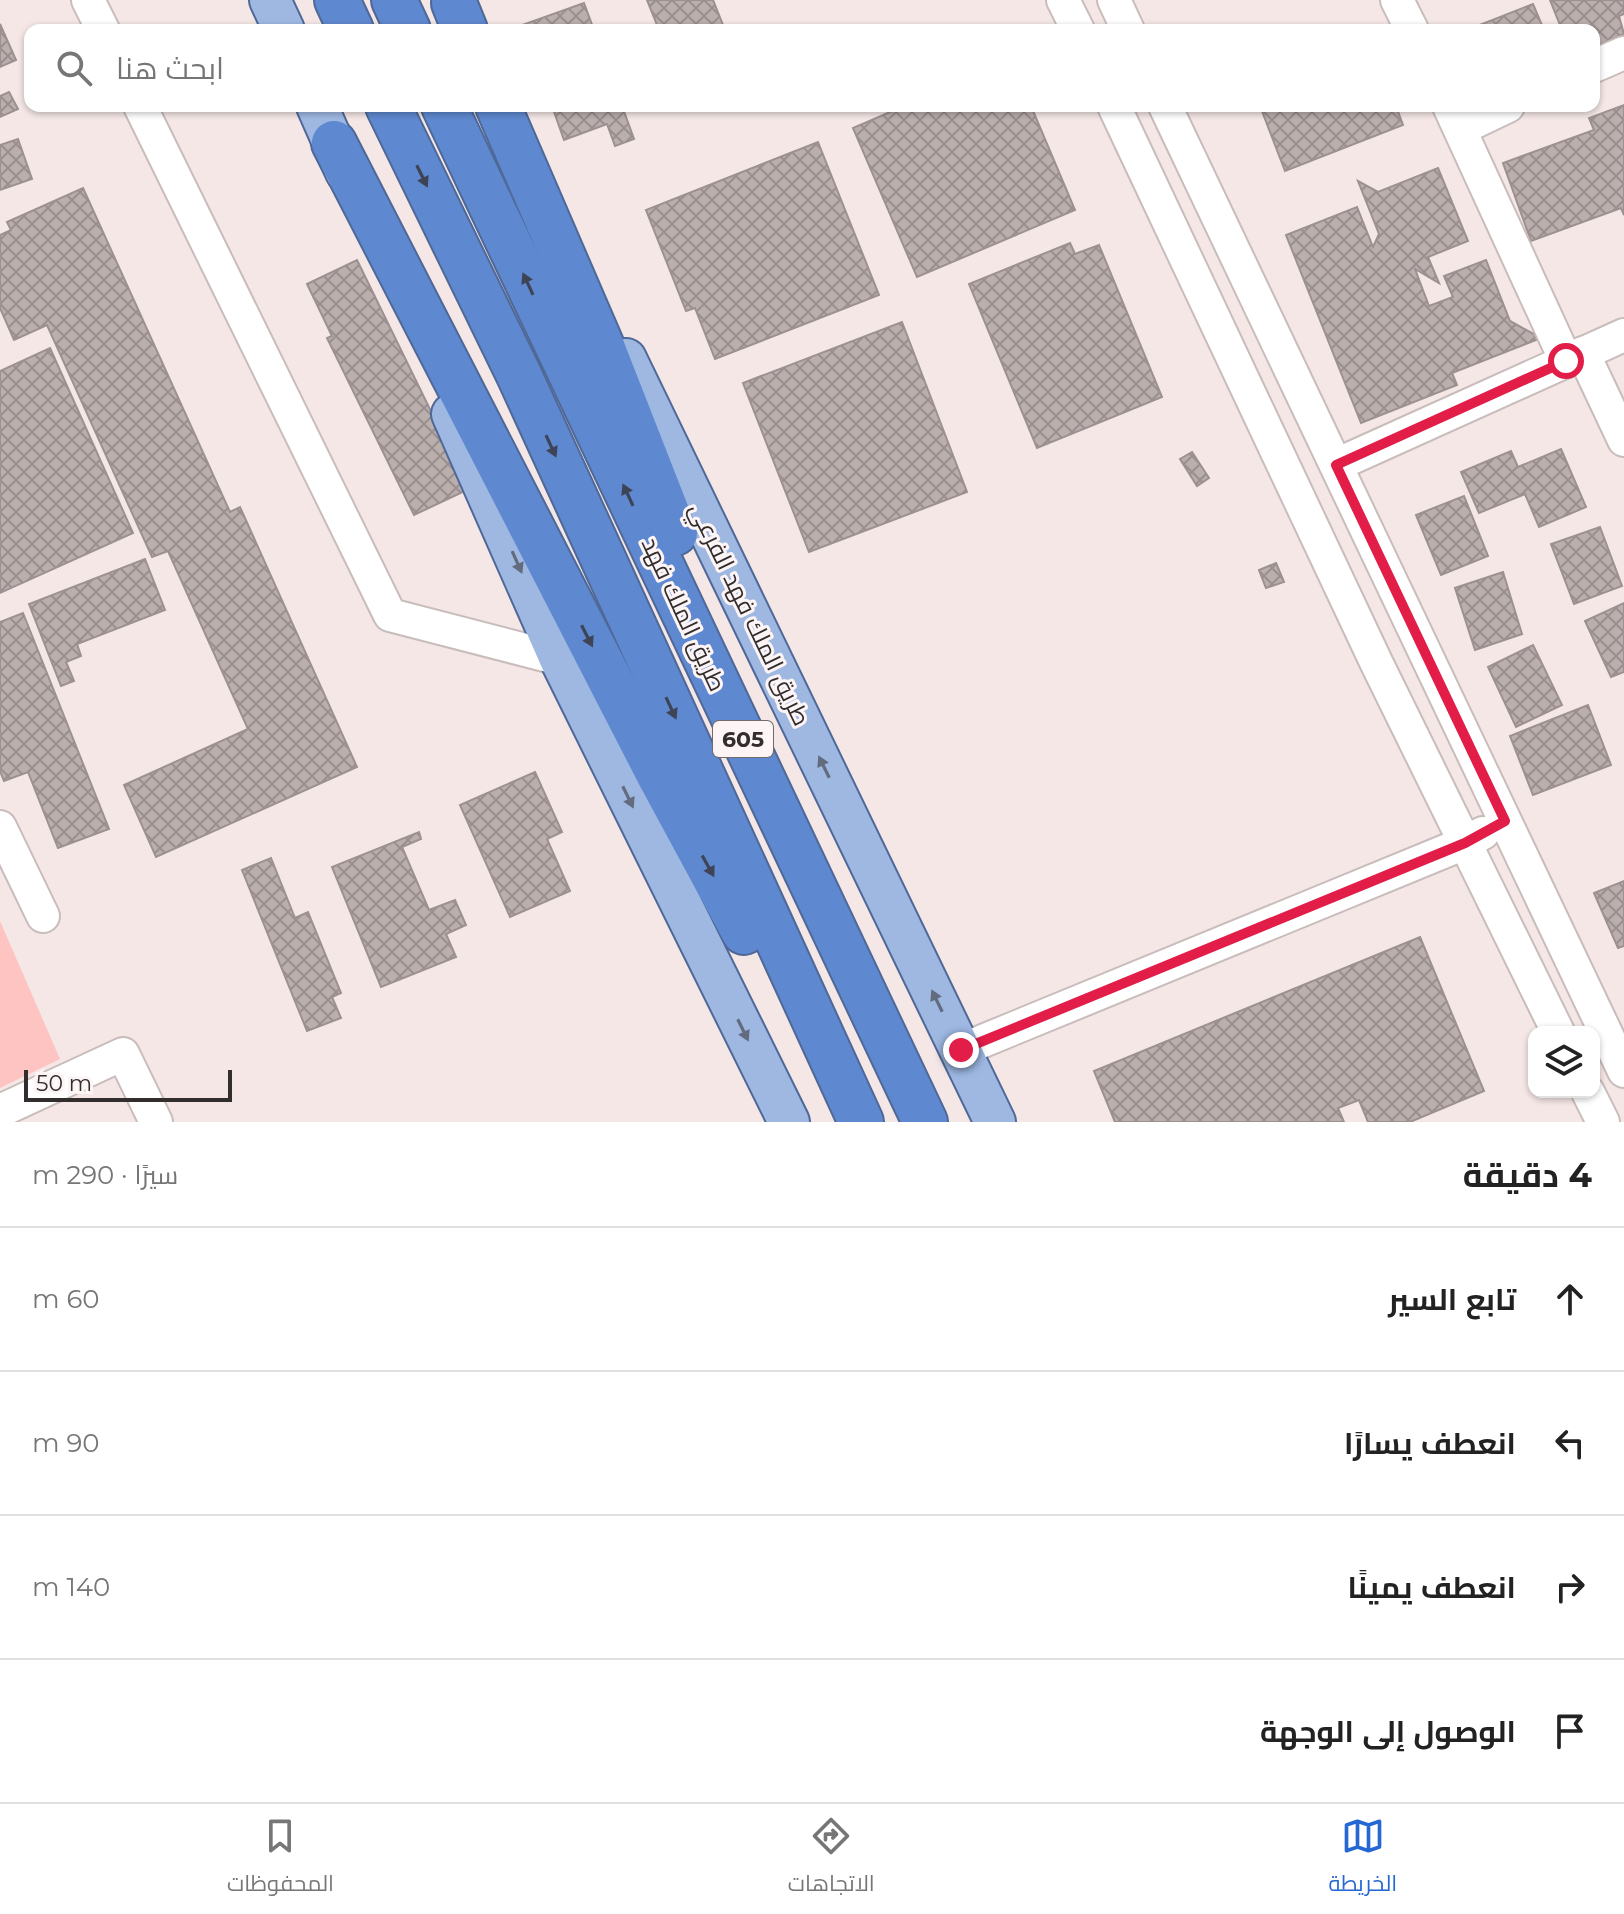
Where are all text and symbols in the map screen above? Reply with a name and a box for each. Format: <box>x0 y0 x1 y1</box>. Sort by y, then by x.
search box <box>24 24 1600 112</box>
icon: search <box>52 46 96 90</box>
text: ابحث هنا <box>116 50 224 87</box>
one-way arrow <box>415 165 429 188</box>
one-way arrow <box>521 273 535 296</box>
route start <box>1548 343 1584 379</box>
one-way arrow <box>545 434 558 458</box>
one-way arrow <box>621 483 635 507</box>
street label: طريق الملك فهد الفرعي <box>679 498 817 732</box>
street label: طريق الملك فهد <box>635 532 732 696</box>
one-way arrow <box>511 550 524 574</box>
one-way arrow <box>580 624 593 647</box>
one-way arrow <box>664 696 678 720</box>
road number: 605 <box>713 721 773 757</box>
one-way arrow <box>817 756 831 779</box>
one-way arrow <box>621 786 635 809</box>
one-way arrow <box>701 854 715 877</box>
one-way arrow <box>931 990 944 1013</box>
one-way arrow <box>736 1019 750 1042</box>
map controls <box>1528 1026 1600 1098</box>
button: layers <box>1528 1026 1600 1098</box>
route end <box>943 1032 979 1068</box>
scale bar <box>24 1066 232 1102</box>
text: 50 m <box>36 1070 92 1097</box>
text: 4 دقيقة <box>1463 1154 1592 1196</box>
text: سيرًا · 290 m <box>32 1159 178 1191</box>
icon: ahead <box>1548 1277 1592 1321</box>
text: تابع السير <box>1388 1281 1516 1318</box>
text: 60 m <box>32 1283 99 1315</box>
icon: left <box>1548 1421 1592 1465</box>
text: انعطف يسارًا <box>1344 1425 1516 1462</box>
text: 90 m <box>32 1427 99 1459</box>
icon: right <box>1548 1565 1592 1609</box>
text: انعطف يمينًا <box>1348 1569 1516 1606</box>
text: 140 m <box>32 1571 110 1603</box>
icon: arrive <box>1548 1709 1592 1753</box>
text: الوصول إلى الوجهة <box>1260 1713 1516 1750</box>
tab: المحفوظات <box>227 1814 334 1904</box>
tab: الاتجاهات <box>788 1814 875 1904</box>
tab: الخريطة <box>1328 1814 1397 1904</box>

